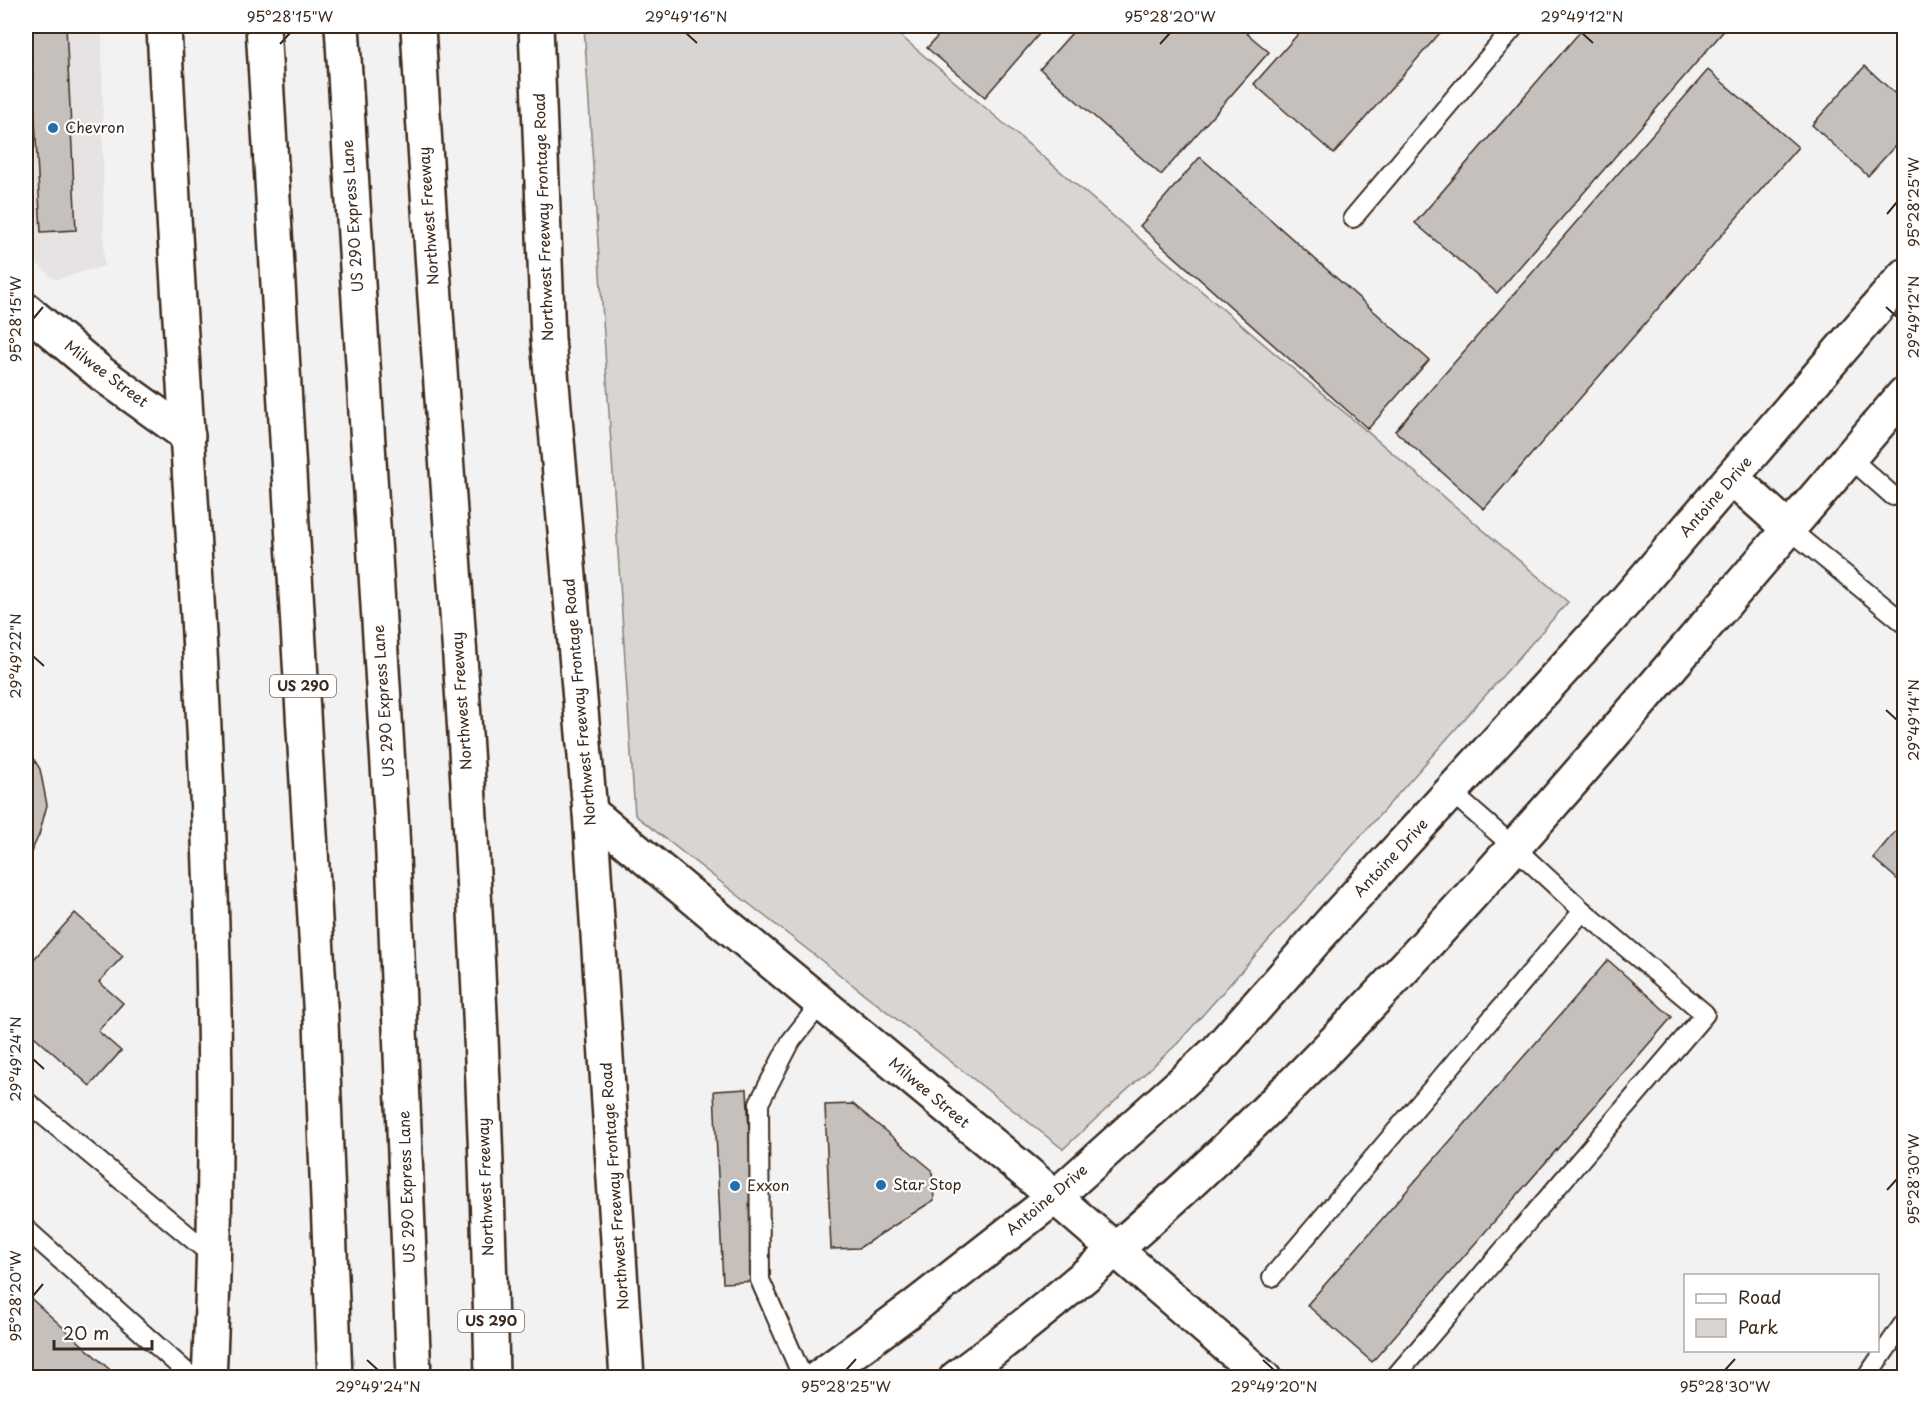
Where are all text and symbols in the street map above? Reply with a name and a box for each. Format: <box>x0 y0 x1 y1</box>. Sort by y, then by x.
text: 95°28'15"W <box>247 4 334 27</box>
text: 29°49'16"N <box>645 4 727 27</box>
text: 95°28'20"W <box>1124 4 1216 27</box>
text: 29°49'12"N <box>1541 4 1623 27</box>
street label: Northwest Freeway Frontage Road <box>527 92 558 342</box>
place label: Chevron <box>65 115 125 138</box>
marker: Chevron <box>46 121 60 135</box>
street label: US 290 Express Lane <box>335 139 368 293</box>
street label: Northwest Freeway <box>411 146 444 286</box>
text: 95°28'25"W <box>1901 156 1924 247</box>
text: 95°28'15"W <box>3 275 26 362</box>
text: 29°49'12"N <box>1901 276 1924 358</box>
street label: Milwee Street <box>60 334 154 412</box>
street label: Antoine Drive <box>1673 451 1757 541</box>
street label: Northwest Freeway Frontage Road <box>556 577 601 827</box>
text: 29°49'22"N <box>3 613 26 699</box>
street label: US 290 Express Lane <box>366 624 399 778</box>
street label: Northwest Freeway <box>444 631 477 771</box>
road number: US 290 <box>270 675 336 697</box>
text: 29°49'14"N <box>1901 679 1924 761</box>
street label: Antoine Drive <box>1347 812 1433 902</box>
text: 29°49'24"N <box>3 1016 26 1102</box>
street label: Milwee Street <box>884 1051 976 1133</box>
street label: Northwest Freeway Frontage Road <box>593 1061 634 1311</box>
street label: US 290 Express Lane <box>391 1110 420 1264</box>
street label: Northwest Freeway <box>471 1117 498 1257</box>
text: 95°28'30"W <box>1901 1133 1924 1224</box>
street label: Antoine Drive <box>1000 1158 1092 1240</box>
place label: Star Stop <box>893 1172 962 1195</box>
place label: Exxon <box>747 1173 790 1196</box>
marker: Star Stop <box>874 1178 888 1192</box>
marker: Exxon <box>728 1179 742 1193</box>
text: 95°28'20"W <box>3 1250 26 1342</box>
legend <box>1684 1274 1879 1352</box>
text: Road <box>1738 1283 1782 1310</box>
road number: US 290 <box>458 1310 524 1332</box>
scale bar <box>54 1313 152 1351</box>
text: Park <box>1738 1313 1778 1340</box>
text: 20 m <box>63 1319 109 1346</box>
text: 29°49'24"N <box>335 1374 421 1397</box>
text: 95°28'25"W <box>801 1374 892 1397</box>
text: 29°49'20"N <box>1231 1374 1317 1397</box>
text: 95°28'30"W <box>1680 1374 1771 1397</box>

